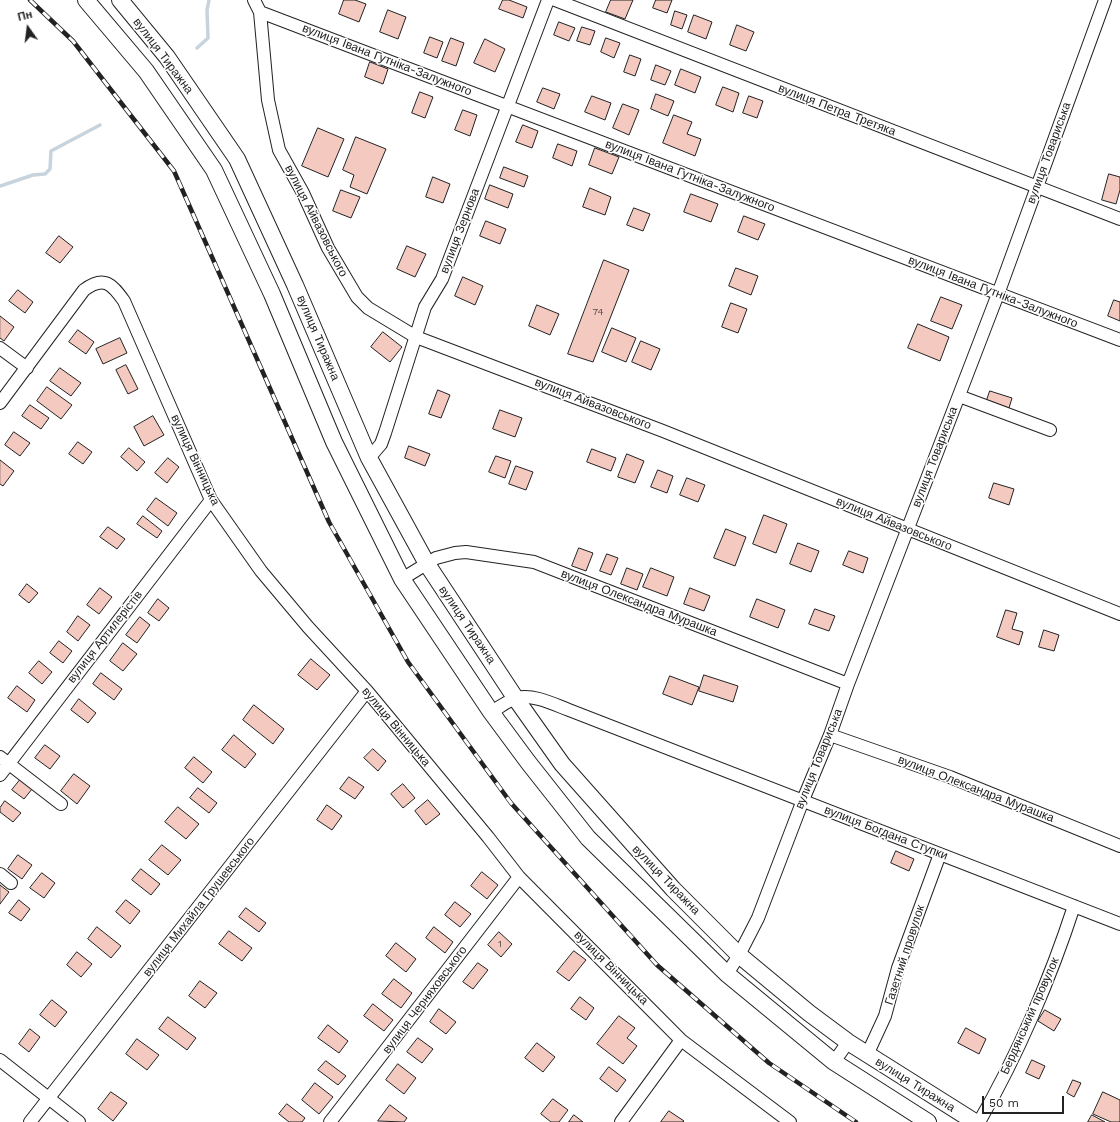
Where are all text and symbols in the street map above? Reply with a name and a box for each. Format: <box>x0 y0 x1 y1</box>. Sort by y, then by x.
north arrow <box>8 8 48 48</box>
text: Пн <box>16 8 34 24</box>
street label: вулиця Тиражна <box>130 15 196 97</box>
street label: вулиця Івана Гутніка-Залужного <box>300 21 474 99</box>
street label: вулиця Петра Третяка <box>776 81 898 139</box>
street label: вулиця Товариська <box>1024 100 1074 206</box>
street label: вулиця Івана Гутніка-Залужного <box>603 137 777 215</box>
street label: вулиця Айвазовського <box>281 163 351 279</box>
street label: вулиця Зернова <box>437 186 483 276</box>
street label: вулиця Івана Гутніка-Залужного <box>906 253 1080 331</box>
street label: вулиця Тиражна <box>294 293 342 383</box>
house number: 74 <box>592 306 604 318</box>
street label: вулиця Айвазовського <box>533 375 653 433</box>
street label: вулиця Товариська <box>909 405 961 509</box>
street label: вулиця Вінницька <box>168 412 222 508</box>
street label: вулиця Айвазовського <box>834 494 954 554</box>
street label: вулиця Олександра Мурашка <box>559 567 719 639</box>
street label: вулиця Тиражна <box>436 583 498 667</box>
street label: вулиця Артилерістів <box>64 588 146 686</box>
street label: вулиця Вінницька <box>359 684 433 770</box>
street label: вулиця Товариська <box>792 707 846 811</box>
street label: вулиця Олександра Мурашка <box>896 753 1056 825</box>
street label: вулиця Богдана Ступки <box>822 803 950 863</box>
street label: вулиця Михайла Грушевського <box>140 835 258 979</box>
street label: вулиця Тиражна <box>629 842 703 918</box>
street label: Газетний провулок <box>882 903 928 1007</box>
street label: вулиця Вінницька <box>571 928 651 1008</box>
house number: 1 <box>498 938 502 950</box>
street label: вулиця Черняховського <box>380 943 470 1057</box>
street label: Бердянський провулок <box>998 955 1062 1077</box>
street label: вулиця Тиражна <box>873 1055 957 1115</box>
scale bar <box>984 1088 1066 1114</box>
text: 50 m <box>989 1096 1019 1110</box>

